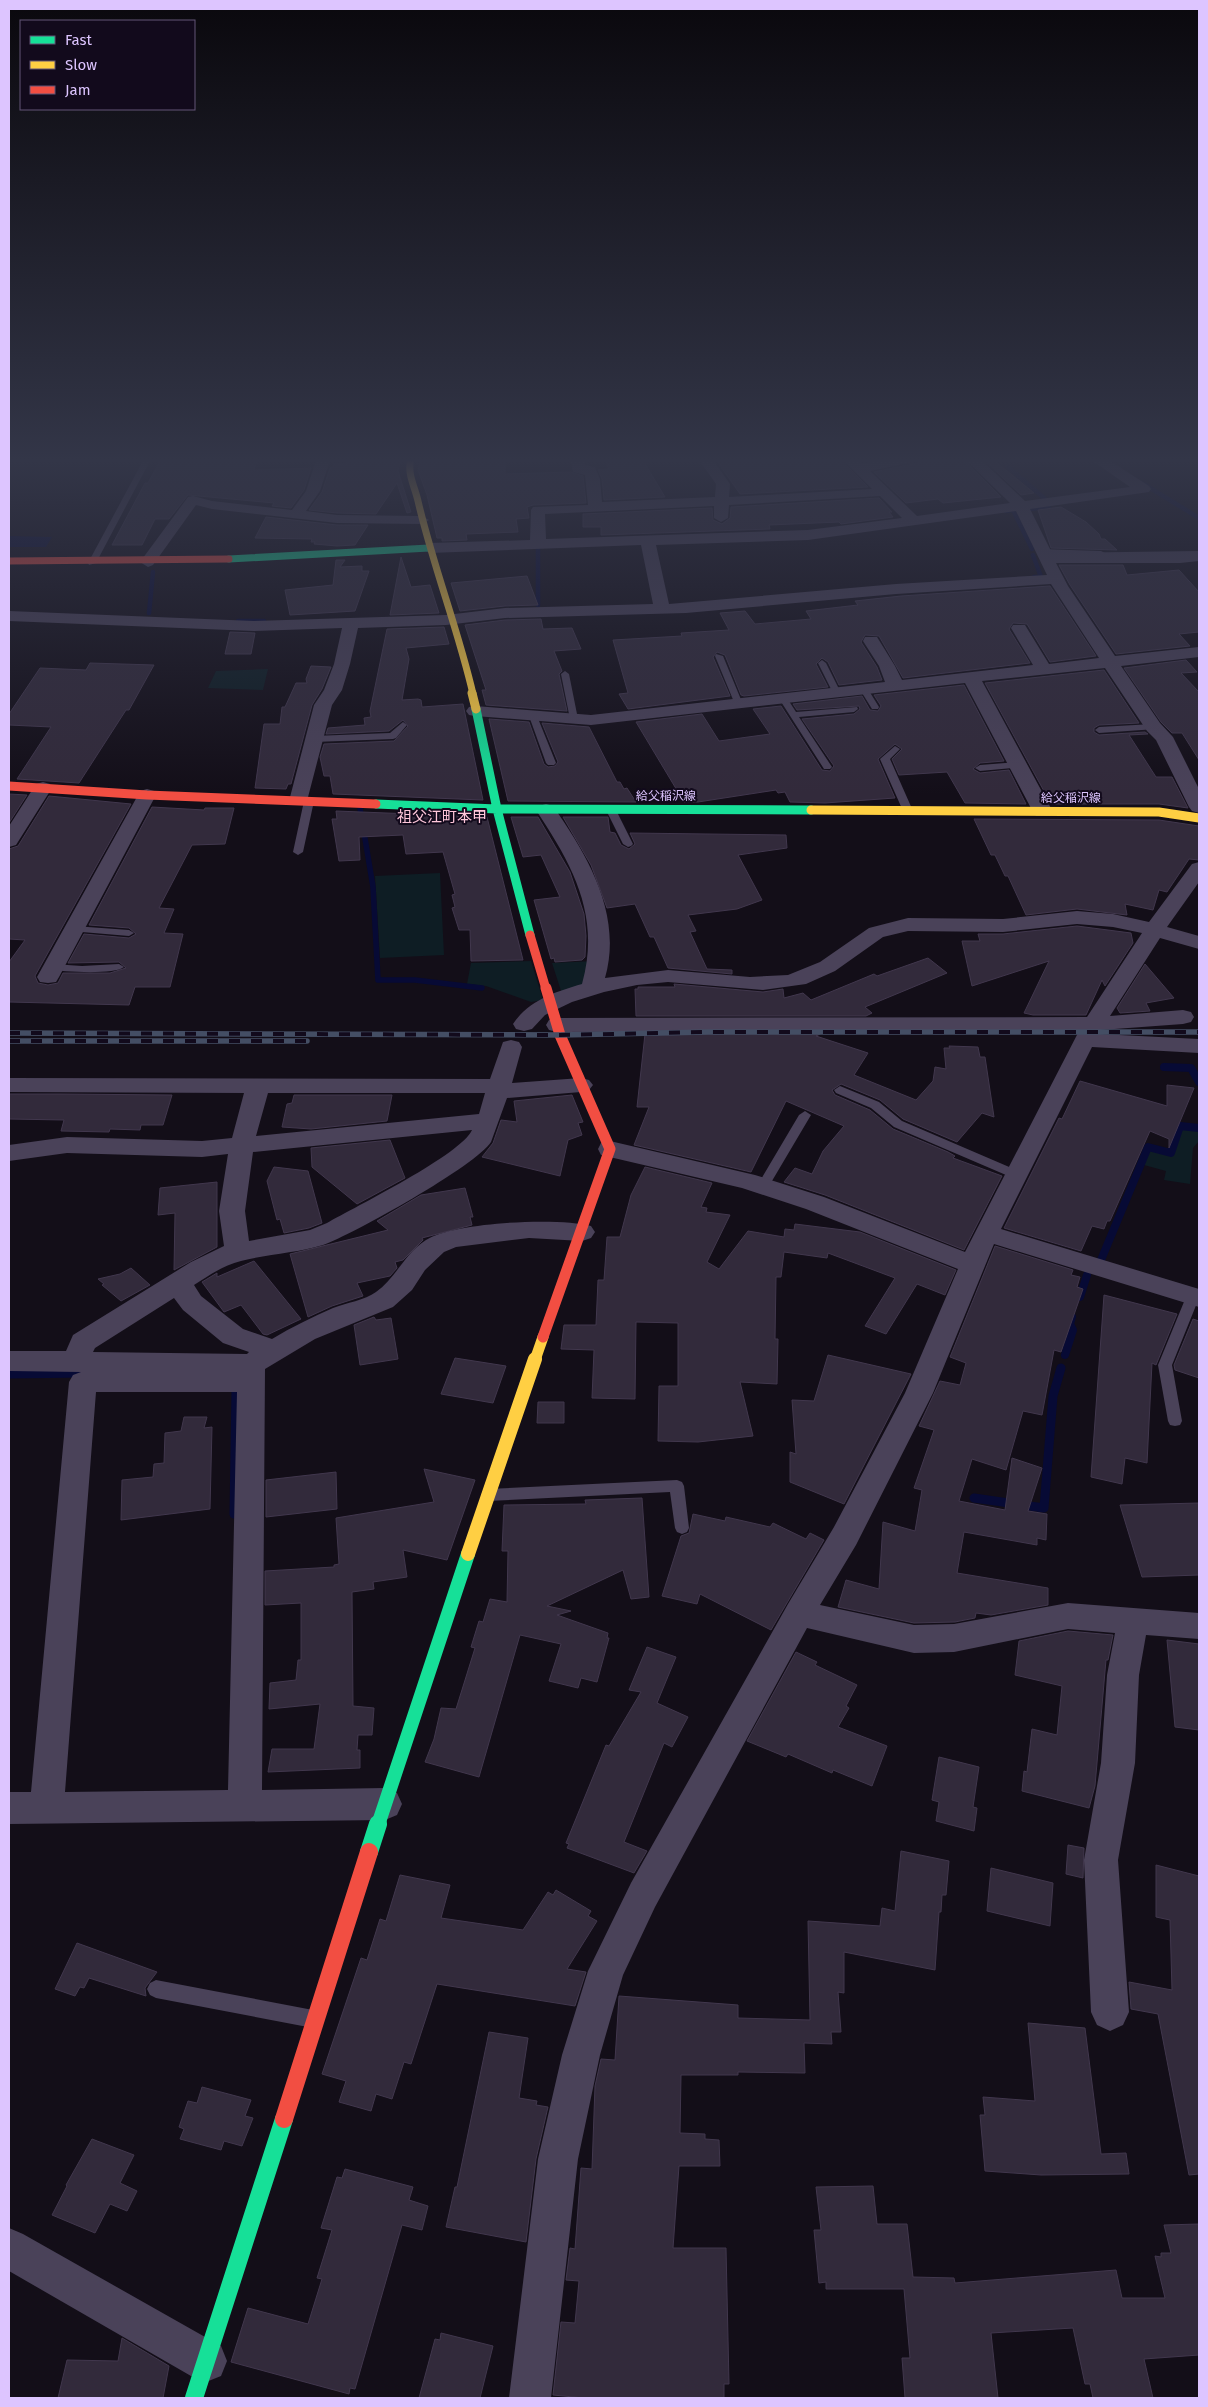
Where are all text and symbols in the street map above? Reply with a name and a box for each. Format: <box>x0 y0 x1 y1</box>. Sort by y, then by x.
legend <box>20 20 195 110</box>
text: Fast <box>65 31 92 49</box>
text: Slow <box>65 56 97 74</box>
text: Jam <box>65 81 91 99</box>
street label: 給父稲沢線 <box>636 789 696 803</box>
street label: 給父稲沢線 <box>1041 791 1101 805</box>
district label: 祖父江町本甲 <box>397 808 487 826</box>

